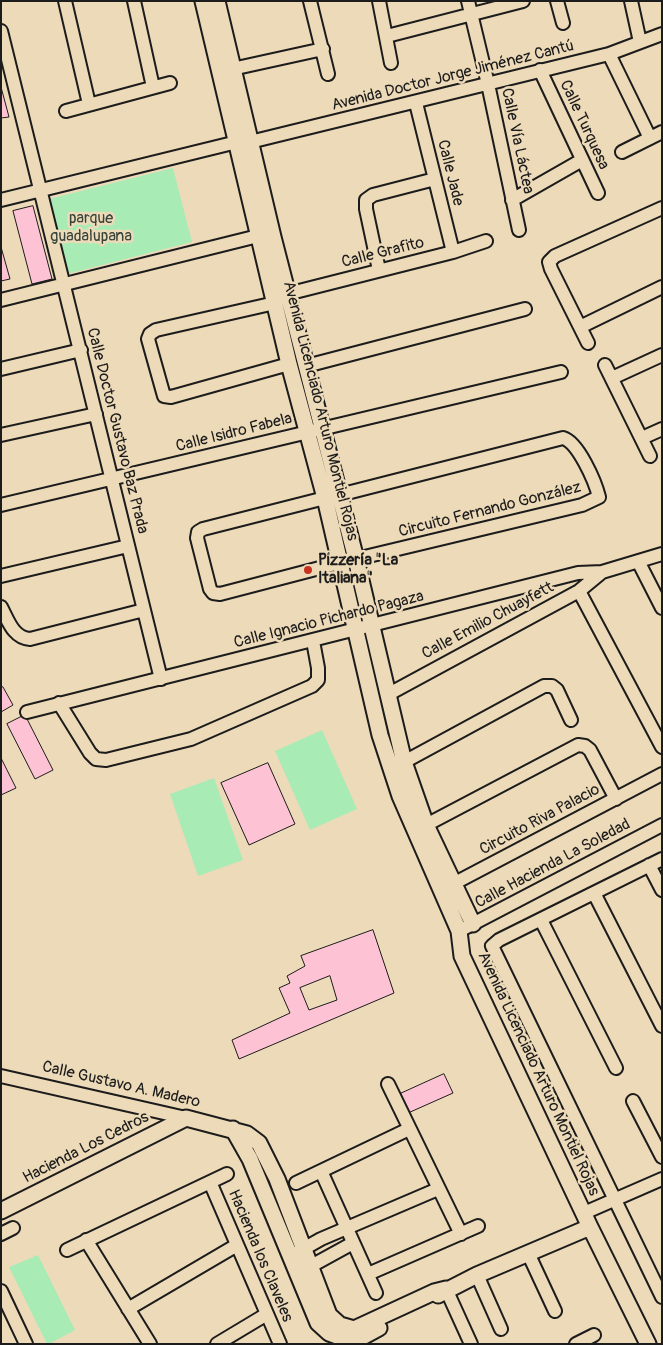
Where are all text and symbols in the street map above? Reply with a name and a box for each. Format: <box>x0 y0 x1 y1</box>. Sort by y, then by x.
street label: Avenida Doctor Jorge Jiménez Cantú <box>330 37 576 115</box>
street label: Calle Turquesa <box>555 77 613 173</box>
street label: Calle Vía Láctea <box>496 86 538 196</box>
street label: Calle Jade <box>433 138 467 208</box>
park label: parque guadalupana <box>50 209 132 247</box>
street label: Calle Grafito <box>340 233 426 273</box>
street label: Avenida Licenciado Arturo Montiel Rojas <box>278 279 362 543</box>
street label: Calle Doctor Gustavo Baz Prada <box>82 326 152 536</box>
street label: Calle Isidro Fabela <box>174 409 294 457</box>
street label: Circuito Fernando González <box>397 478 583 542</box>
place label: Pizzería "La Italiana" <box>318 551 398 589</box>
marker: Pizzería "La Italiana" <box>302 564 314 576</box>
street label: Calle Emilio Chuayfett <box>419 578 557 664</box>
street label: Calle Ignacio Pichardo Pagaza <box>232 587 426 653</box>
street label: Circuito Riva Palacio <box>477 780 603 860</box>
street label: Calle Hacienda La Soledad <box>472 815 634 913</box>
street label: Avenida Licenciado Arturo Montiel Rojas <box>473 949 603 1199</box>
street label: Calle Gustavo A. Madero <box>40 1057 202 1113</box>
street label: Hacienda Los Cedros <box>20 1108 152 1188</box>
street label: Hacienda los Claveles <box>223 1187 297 1325</box>

